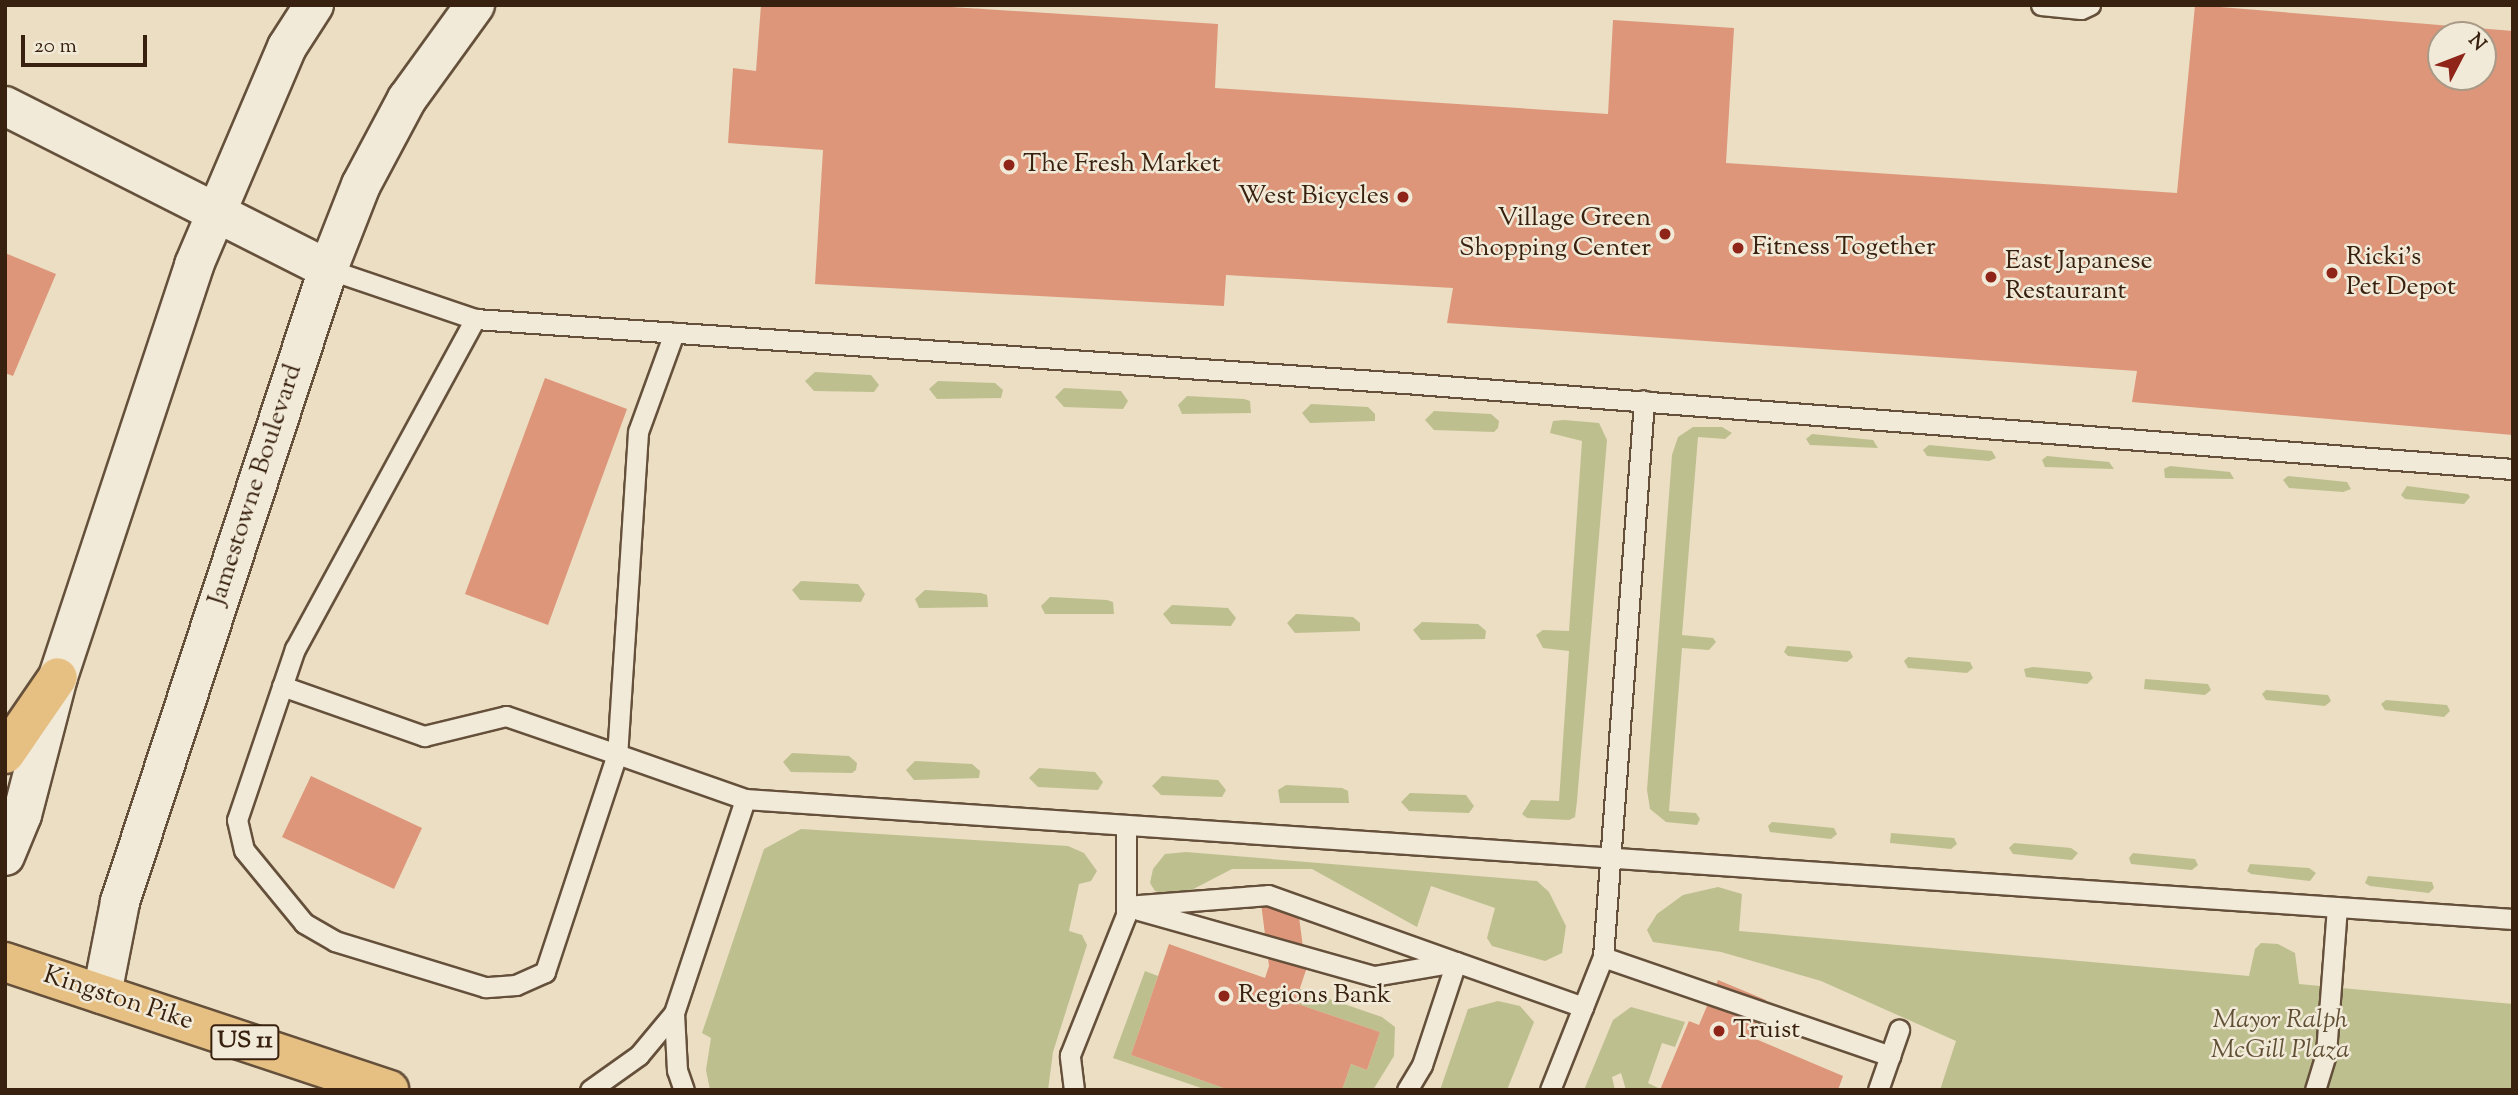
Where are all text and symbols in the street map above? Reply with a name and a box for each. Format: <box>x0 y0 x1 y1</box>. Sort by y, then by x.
scale bar <box>24 21 150 65</box>
north arrow <box>2427 21 2497 91</box>
text: N <box>2461 28 2492 58</box>
text: 20 m <box>34 32 77 62</box>
place label: The Fresh Market <box>1023 149 1221 181</box>
marker: The Fresh Market <box>1001 157 1017 173</box>
place label: West Bicycles <box>1238 181 1389 213</box>
marker: West Bicycles <box>1395 189 1411 205</box>
place label: Village Green Shopping Center <box>1459 203 1651 264</box>
marker: Village Green Shopping Center <box>1657 226 1673 242</box>
place label: Fitness Together <box>1752 232 1936 264</box>
marker: Fitness Together <box>1730 240 1746 256</box>
place label: Ricki's Pet Depot <box>2346 242 2456 304</box>
place label: East Japanese Restaurant <box>2005 246 2153 308</box>
marker: Ricki's Pet Depot <box>2324 265 2340 281</box>
marker: East Japanese Restaurant <box>1983 269 1999 285</box>
street label: Jamestowne Boulevard <box>202 361 310 609</box>
street label: Kingston Pike <box>39 960 197 1038</box>
place label: Regions Bank <box>1238 980 1391 1012</box>
marker: Regions Bank <box>1216 988 1232 1004</box>
park label: Mayor Ralph McGill Plaza <box>2211 1005 2349 1066</box>
place label: Truist <box>1733 1015 1800 1047</box>
road number: US 11 <box>210 1022 280 1062</box>
marker: Truist <box>1711 1023 1727 1039</box>

